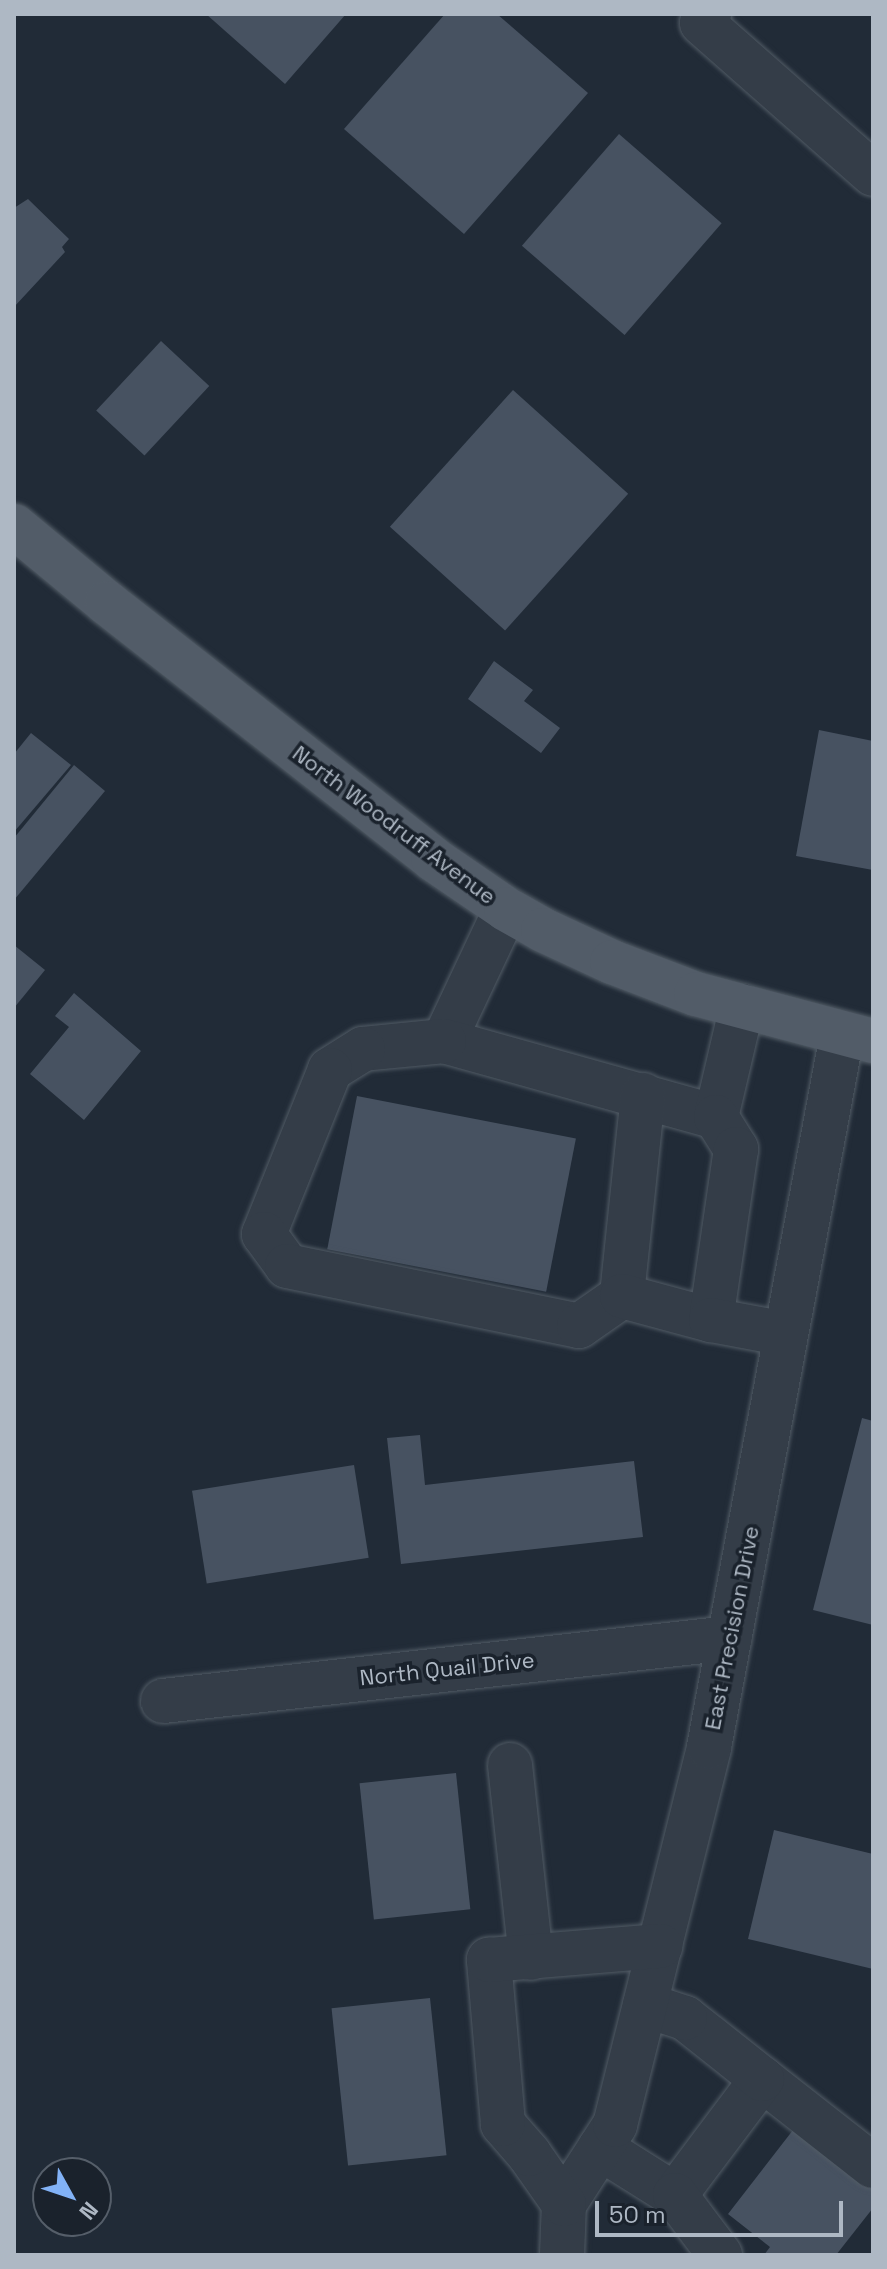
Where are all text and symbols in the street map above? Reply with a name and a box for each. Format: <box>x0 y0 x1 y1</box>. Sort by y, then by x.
street label: North Woodruff Avenue <box>287 740 501 910</box>
street label: East Precision Drive <box>699 1524 765 1732</box>
street label: North Quail Drive <box>358 1647 536 1691</box>
north arrow <box>32 2157 112 2237</box>
scale bar <box>599 2185 847 2235</box>
text: N <box>73 2196 104 2226</box>
text: 50 m <box>609 2199 666 2230</box>

